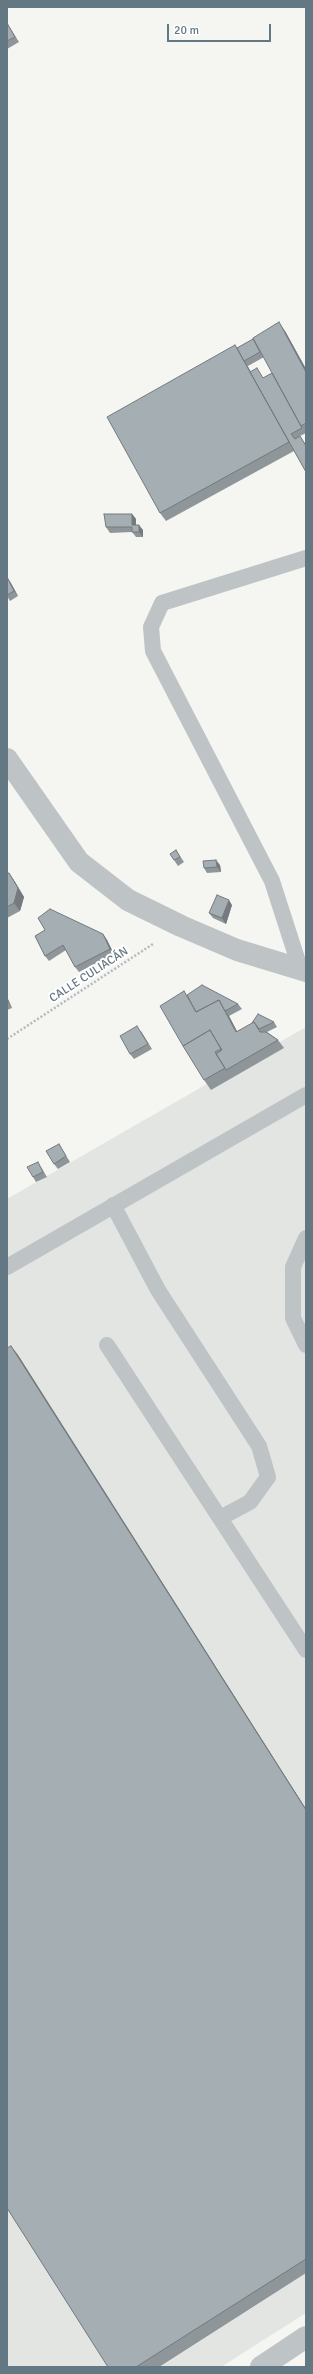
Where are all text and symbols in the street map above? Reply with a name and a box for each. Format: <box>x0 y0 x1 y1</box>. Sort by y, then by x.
scale bar <box>169 16 273 42</box>
text: 20 m <box>174 23 199 38</box>
street label: CALLE CULIACÁN <box>47 944 131 1006</box>

